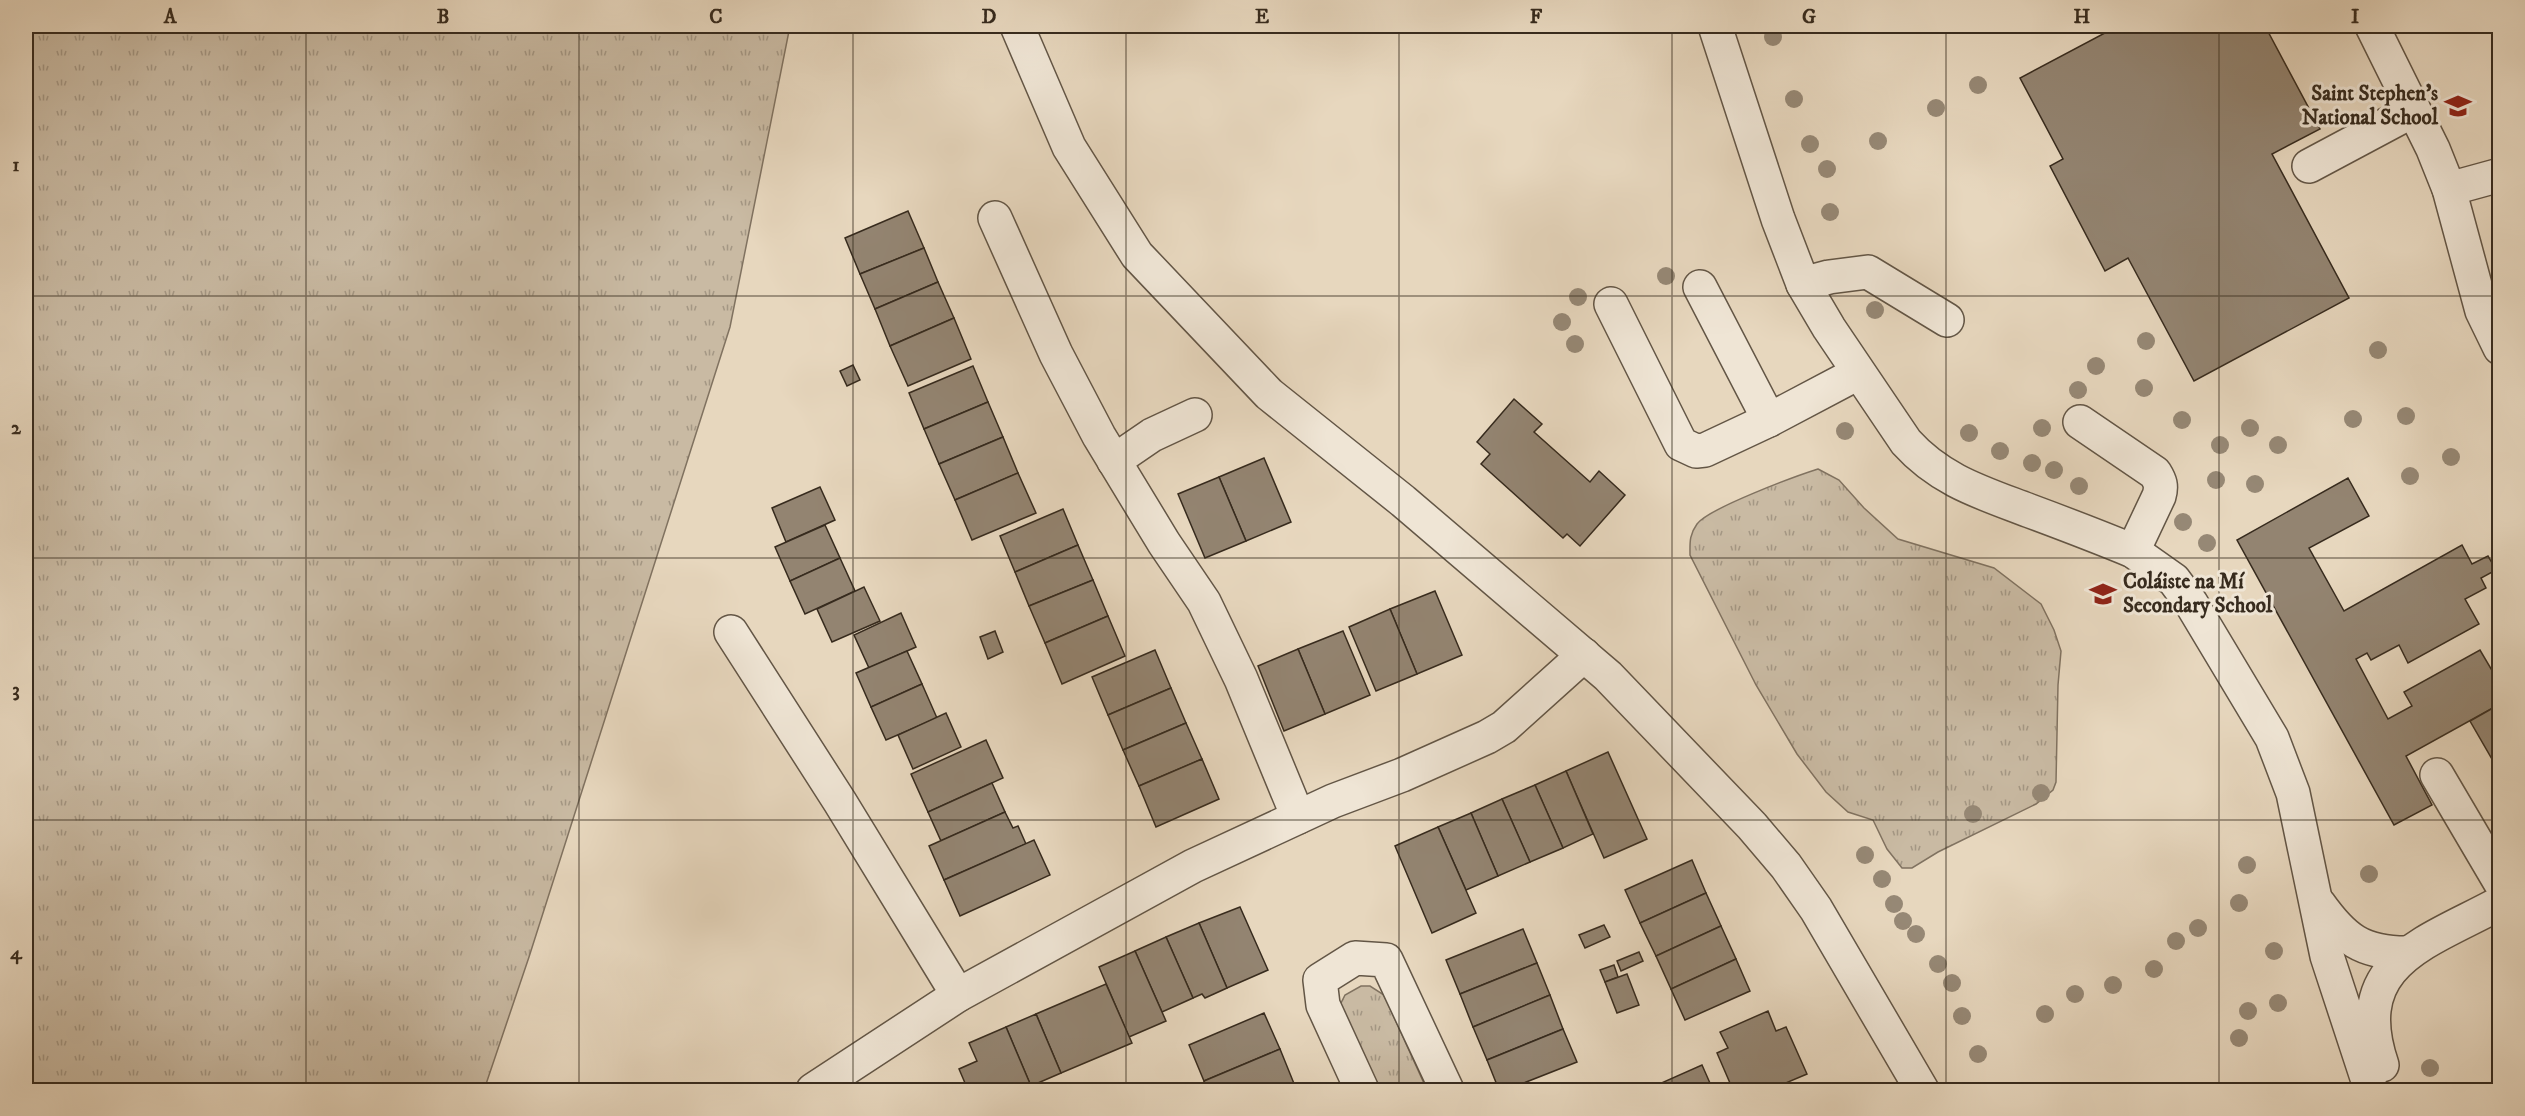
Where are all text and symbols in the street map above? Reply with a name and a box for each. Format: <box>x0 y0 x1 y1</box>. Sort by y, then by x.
text: A <box>163 5 178 30</box>
text: B <box>437 5 449 30</box>
text: C <box>709 5 723 30</box>
text: D <box>982 5 997 30</box>
text: E <box>1255 5 1269 30</box>
text: F <box>1530 5 1543 30</box>
text: G <box>1802 5 1816 30</box>
text: H <box>2074 5 2091 30</box>
text: I <box>2351 5 2359 30</box>
place label: Saint Stephen's National School <box>2302 81 2439 131</box>
school or university icon: Saint Stephen's National School <box>2443 91 2473 121</box>
text: 1 <box>12 153 20 178</box>
text: 2 <box>11 416 22 441</box>
place label: Coláiste na Mí Secondary School <box>2123 569 2273 619</box>
school or university icon: Coláiste na Mí Secondary School <box>2088 579 2118 609</box>
text: 3 <box>12 678 20 703</box>
text: 4 <box>10 941 23 966</box>

